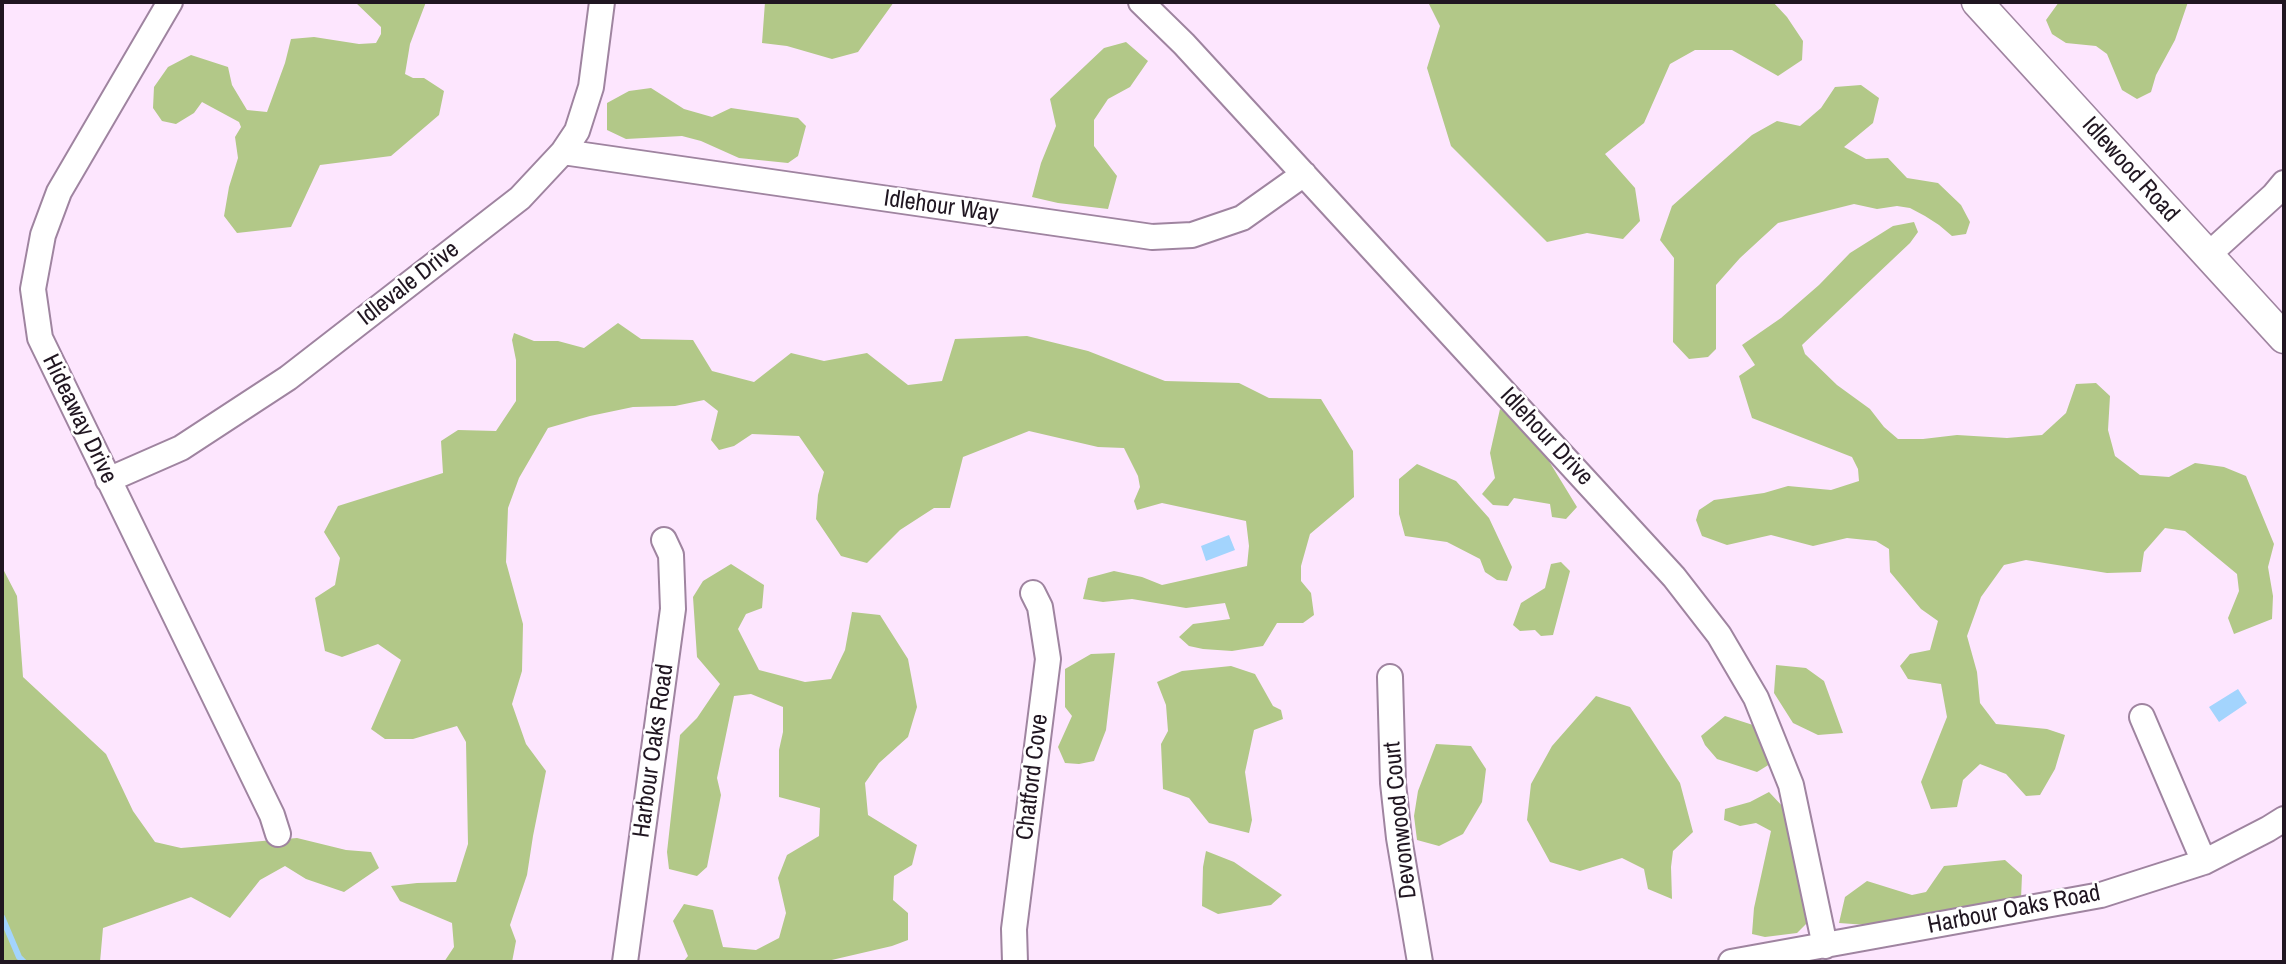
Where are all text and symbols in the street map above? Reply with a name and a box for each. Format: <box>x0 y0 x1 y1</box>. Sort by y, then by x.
street label: Idlewood Road <box>2075 112 2185 228</box>
street label: Idlehour Way <box>882 185 1000 229</box>
street label: Idlevale Drive <box>353 236 465 332</box>
street label: Hideaway Drive <box>35 350 123 488</box>
street label: Idlehour Drive <box>1493 382 1599 492</box>
street label: Harbour Oaks Road <box>628 662 680 840</box>
street label: Chatford Cove <box>1011 712 1055 842</box>
street label: Devonwood Court <box>1378 740 1424 900</box>
street label: Harbour Oaks Road <box>1925 879 2103 941</box>

